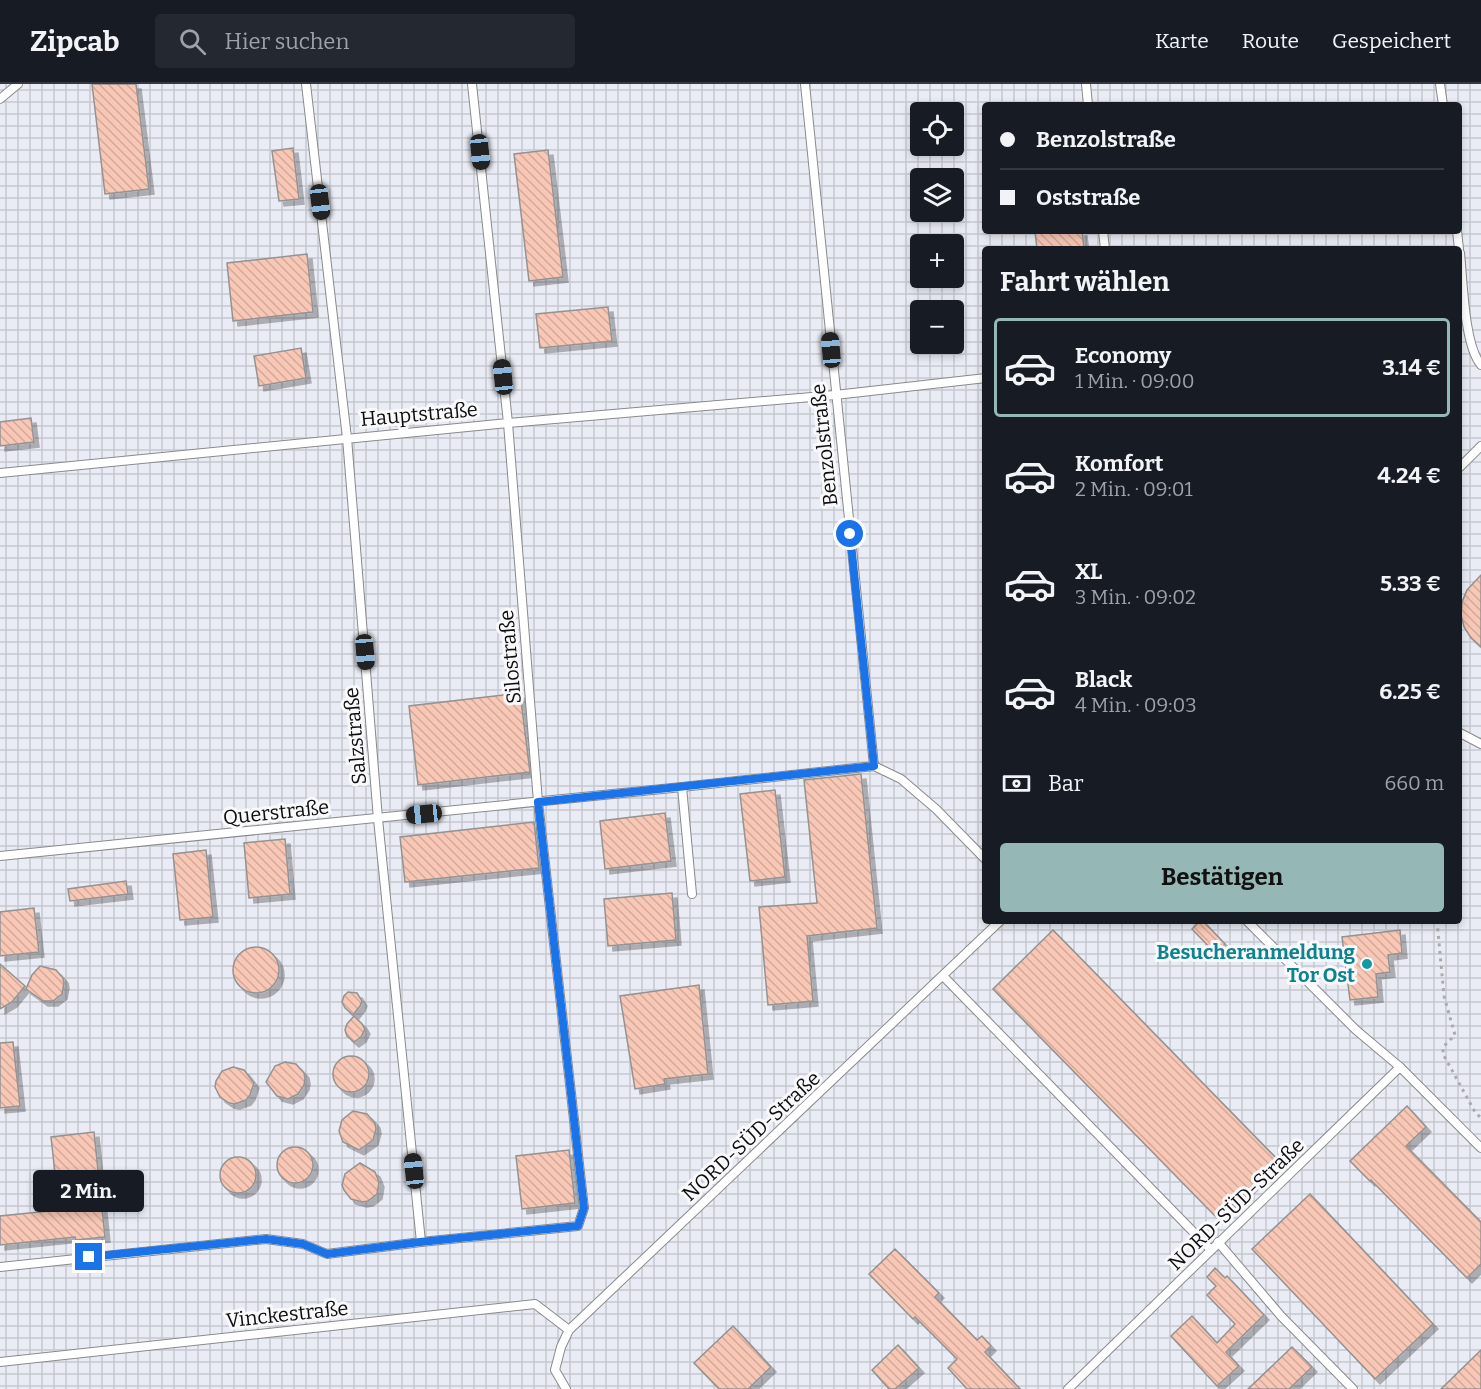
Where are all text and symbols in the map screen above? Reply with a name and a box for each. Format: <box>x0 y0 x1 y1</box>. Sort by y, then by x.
search box <box>155 14 575 68</box>
text: Zipcab <box>30 25 119 58</box>
icon: search <box>176 25 209 58</box>
text: Hier suchen <box>224 28 349 55</box>
text: Karte <box>1155 28 1209 54</box>
text: Route <box>1242 28 1299 54</box>
text: Gespeichert <box>1332 28 1451 54</box>
map controls <box>910 102 964 354</box>
button: locate <box>910 102 964 156</box>
text: Benzolstraße <box>1036 126 1176 153</box>
car <box>469 133 491 171</box>
button: layers <box>910 168 964 222</box>
car <box>309 183 331 221</box>
text: Oststraße <box>1036 184 1140 211</box>
button: + <box>910 234 964 288</box>
text: Fahrt wählen <box>1000 266 1170 298</box>
button: − <box>910 300 964 354</box>
car <box>820 331 842 369</box>
icon: car <box>1003 341 1057 395</box>
text: Economy <box>1075 342 1171 369</box>
text: 3.14 € <box>1382 354 1441 381</box>
car <box>492 358 514 396</box>
text: 1 Min. · 09:00 <box>1075 369 1195 393</box>
street label: Benzolstraße <box>806 383 842 507</box>
street label: Hauptstraße <box>359 397 479 431</box>
icon: car <box>1003 449 1057 503</box>
text: Komfort <box>1075 450 1164 477</box>
text: 4.24 € <box>1377 462 1441 489</box>
text: 2 Min. · 09:01 <box>1075 477 1193 501</box>
route start <box>836 520 863 547</box>
icon: car <box>1003 557 1057 611</box>
text: XL <box>1075 558 1102 585</box>
text: 5.33 € <box>1380 570 1441 597</box>
text: 3 Min. · 09:02 <box>1075 585 1196 609</box>
street label: Silostraße <box>494 609 526 705</box>
car <box>354 633 376 671</box>
icon: car <box>1003 665 1057 719</box>
text: Black <box>1075 666 1132 693</box>
text: 6.25 € <box>1379 678 1441 705</box>
street label: Salzstraße <box>339 686 371 786</box>
text: 4 Min. · 09:03 <box>1075 693 1197 717</box>
icon: cash <box>1000 767 1033 800</box>
text: Bar <box>1048 770 1083 797</box>
text: 660 m <box>1385 771 1444 795</box>
street label: Querstraße <box>222 794 330 830</box>
car <box>405 803 443 825</box>
button: Bestätigen <box>1000 843 1444 912</box>
place label: Besucheranmeldung Tor Ost <box>1157 940 1356 987</box>
marker: Besucheranmeldung Tor Ost <box>1360 957 1374 971</box>
street label: NORD-SÜD-Straße <box>677 1066 825 1206</box>
street label: NORD-SÜD-Straße <box>1163 1133 1309 1275</box>
car <box>403 1152 425 1190</box>
callout: 2 Min. <box>34 1170 144 1212</box>
text: 2 Min. <box>60 1179 117 1203</box>
route end <box>75 1243 102 1270</box>
street label: Vinckestraße <box>225 1296 349 1332</box>

